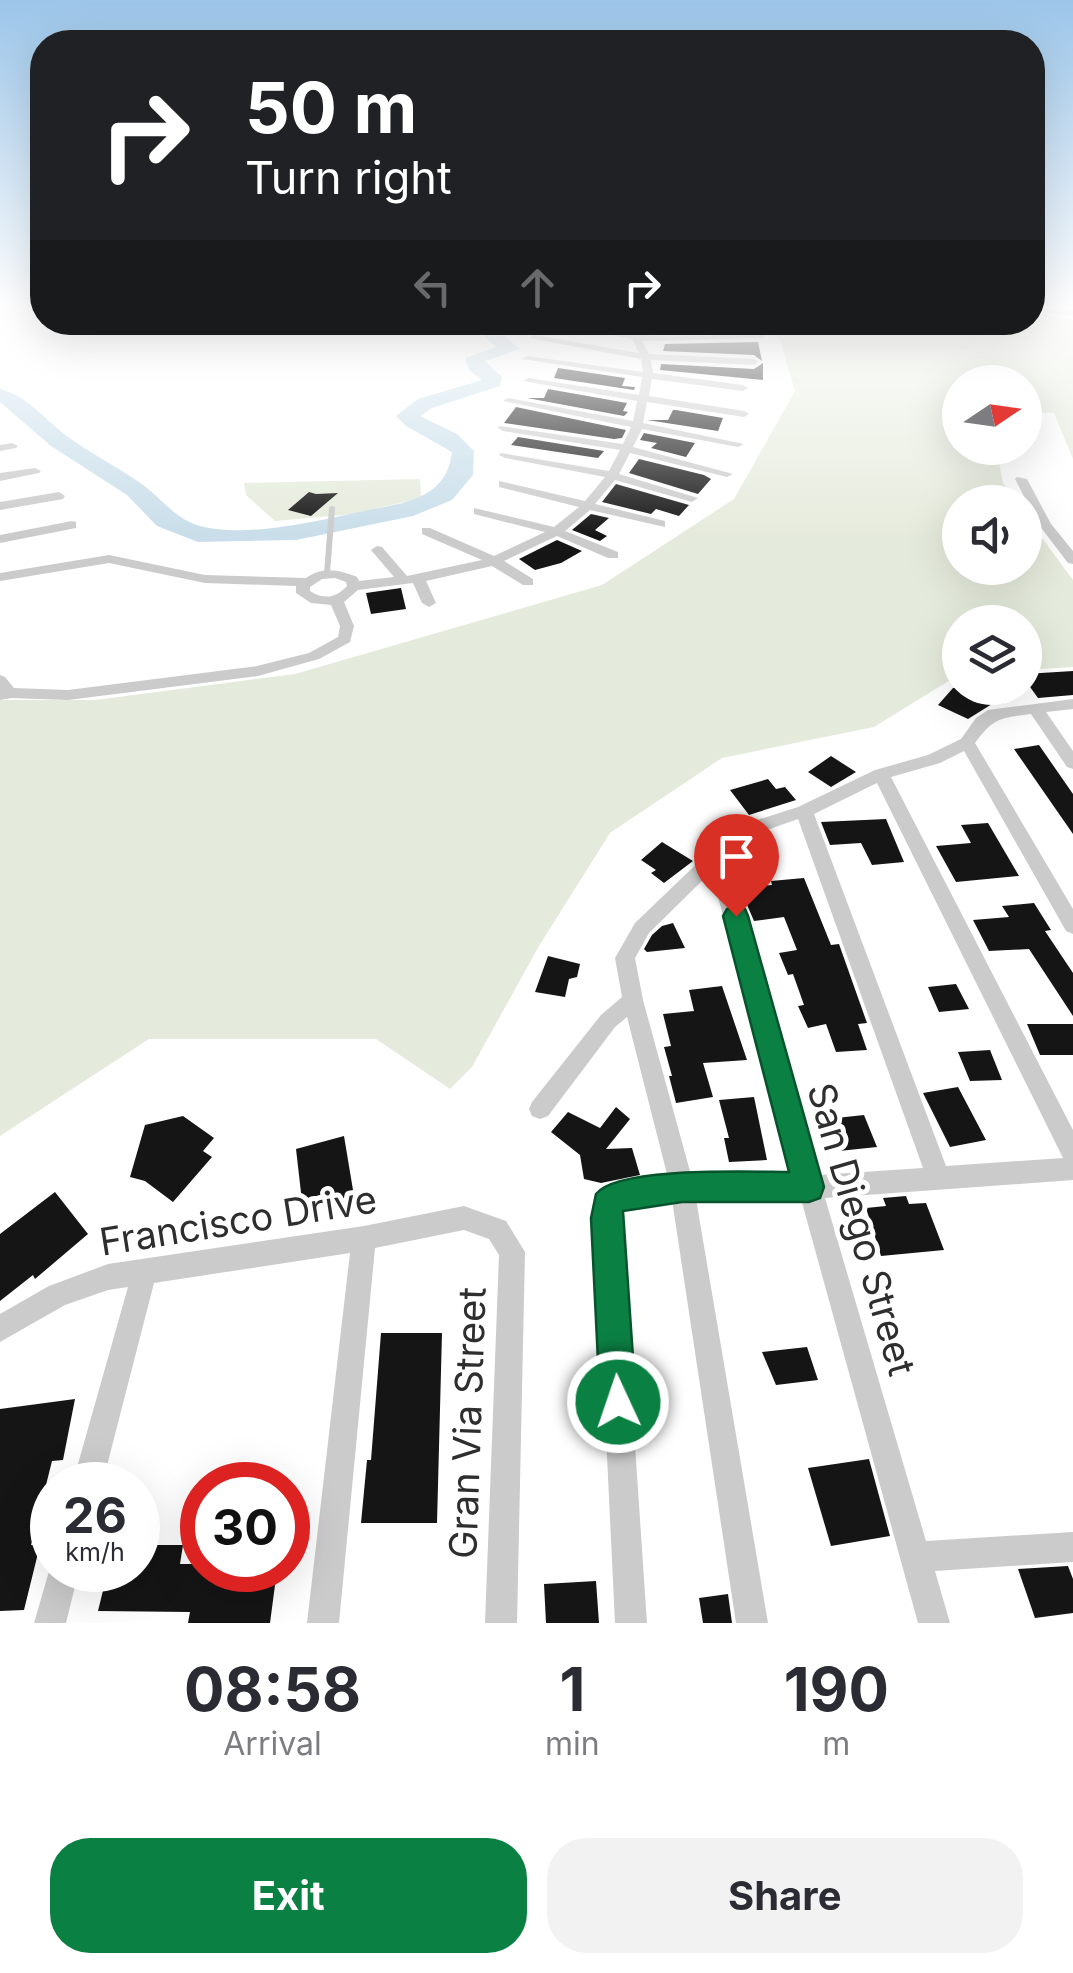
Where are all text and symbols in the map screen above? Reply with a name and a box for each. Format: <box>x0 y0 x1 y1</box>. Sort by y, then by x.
text: 50 m <box>245 65 417 150</box>
icon: right <box>80 70 210 200</box>
text: Turn right <box>245 150 452 205</box>
icon: left <box>405 260 460 315</box>
icon: ahead <box>510 260 565 315</box>
icon: right <box>615 260 670 315</box>
north arrow <box>942 365 1042 465</box>
map controls <box>942 365 1042 705</box>
button: sound <box>942 485 1042 585</box>
button: layers <box>942 605 1042 705</box>
pin <box>694 814 779 917</box>
icon: arrive <box>709 829 764 884</box>
street label: San Diego Street <box>798 1078 926 1380</box>
street label: Francisco Drive <box>96 1175 380 1265</box>
street label: Gran Via Street <box>439 1286 495 1560</box>
position arrow <box>566 1350 670 1454</box>
speed limit sign: 30 <box>180 1462 310 1592</box>
text: 26 <box>63 1485 127 1545</box>
text: km/h <box>65 1537 125 1567</box>
text: 08:58 <box>184 1653 361 1725</box>
text: 1 <box>559 1653 585 1725</box>
text: 190 <box>784 1653 889 1725</box>
text: Arrival <box>223 1724 322 1763</box>
text: min <box>545 1724 600 1763</box>
text: m <box>822 1724 850 1763</box>
button: Exit <box>50 1838 527 1953</box>
button: Share <box>547 1838 1023 1953</box>

